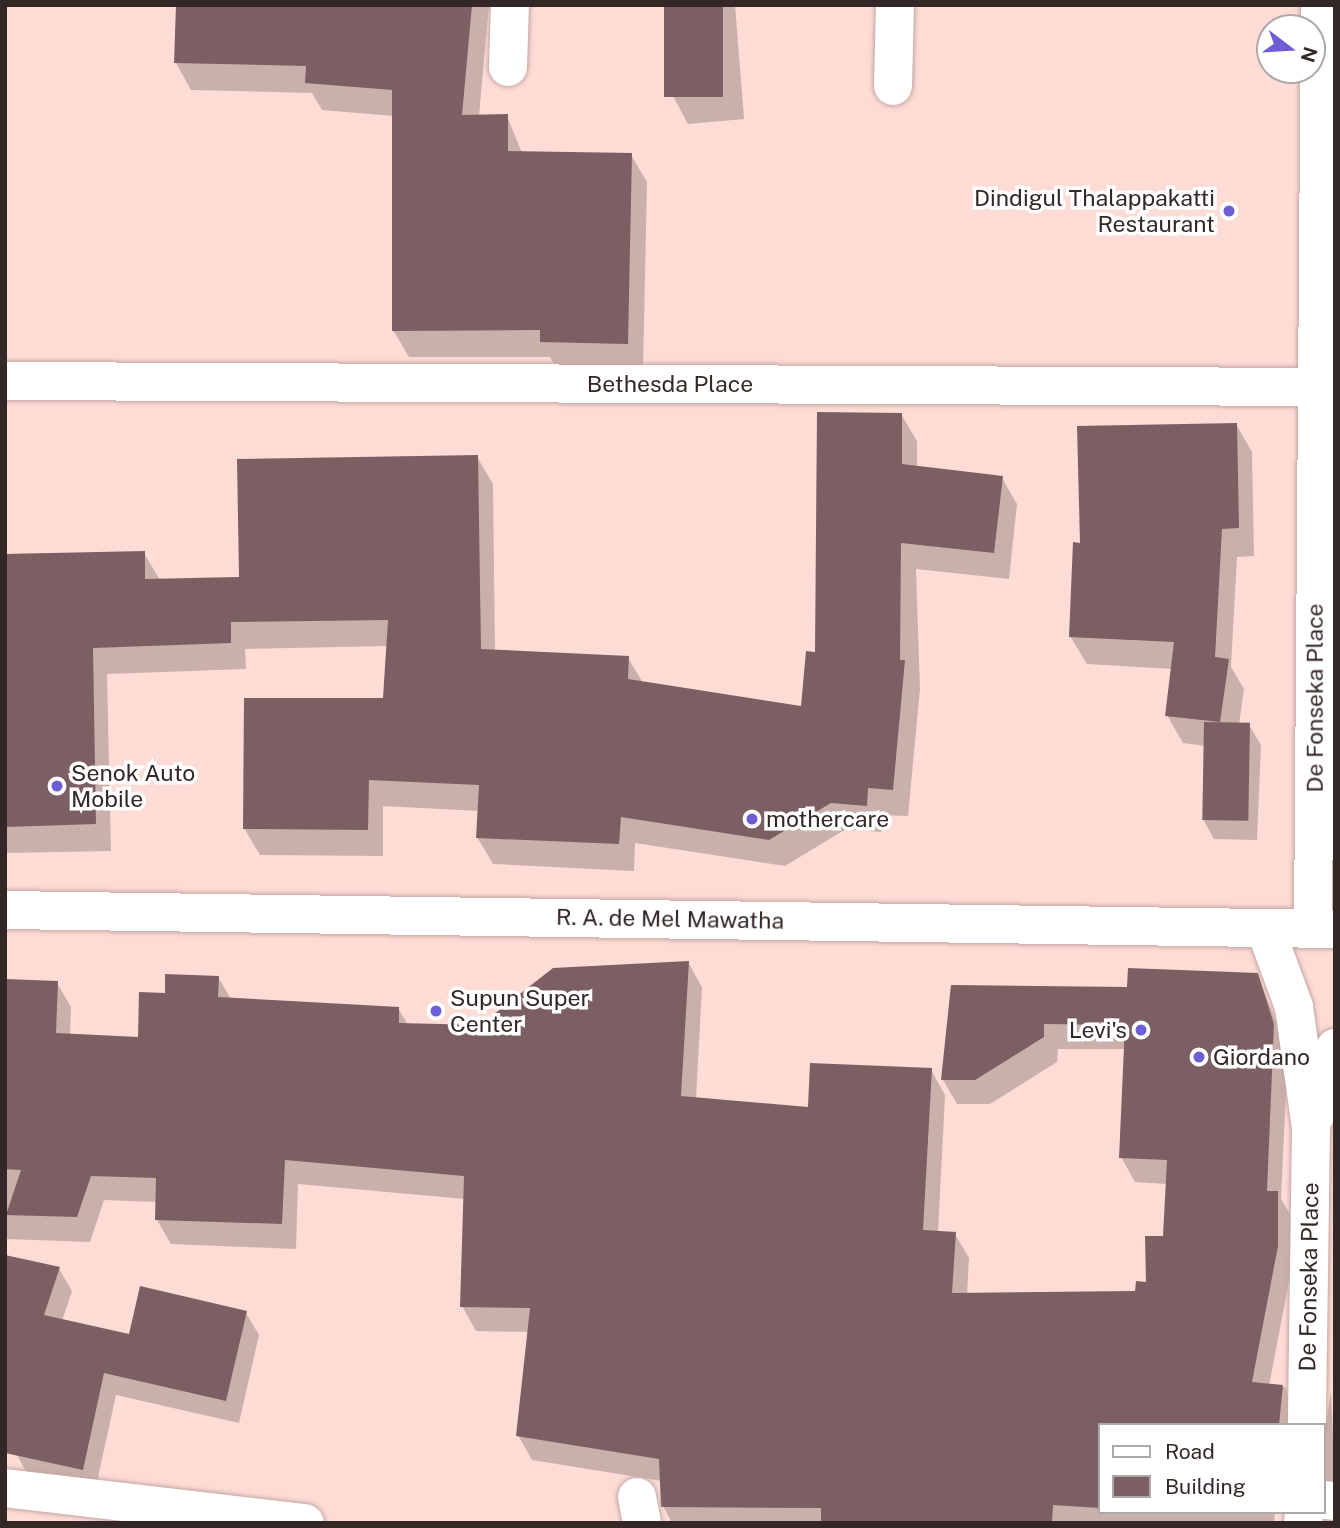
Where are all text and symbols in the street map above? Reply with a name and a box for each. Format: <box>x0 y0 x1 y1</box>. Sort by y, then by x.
north arrow <box>1256 14 1326 84</box>
text: N <box>1296 44 1322 65</box>
place label: Dindigul Thalappakatti Restaurant <box>974 184 1215 238</box>
marker: Dindigul Thalappakatti Restaurant <box>1221 203 1237 219</box>
street label: Bethesda Place <box>587 370 753 398</box>
street label: De Fonseka Place <box>1301 603 1329 793</box>
place label: Senok Auto Mobile <box>71 759 195 813</box>
marker: Senok Auto Mobile <box>49 778 65 794</box>
place label: mothercare <box>766 805 889 833</box>
marker: mothercare <box>744 811 760 827</box>
street label: R. A. de Mel Mawatha <box>555 903 785 935</box>
place label: Supun Super Center <box>450 984 590 1038</box>
marker: Supun Super Center <box>428 1003 444 1019</box>
place label: Levi's <box>1069 1016 1127 1044</box>
marker: Levi's <box>1133 1022 1149 1038</box>
place label: Giordano <box>1213 1043 1310 1071</box>
marker: Giordano <box>1191 1049 1207 1065</box>
street label: De Fonseka Place <box>1294 1182 1324 1372</box>
legend <box>1098 1423 1326 1514</box>
text: Road <box>1165 1439 1215 1464</box>
text: Building <box>1165 1474 1246 1499</box>

